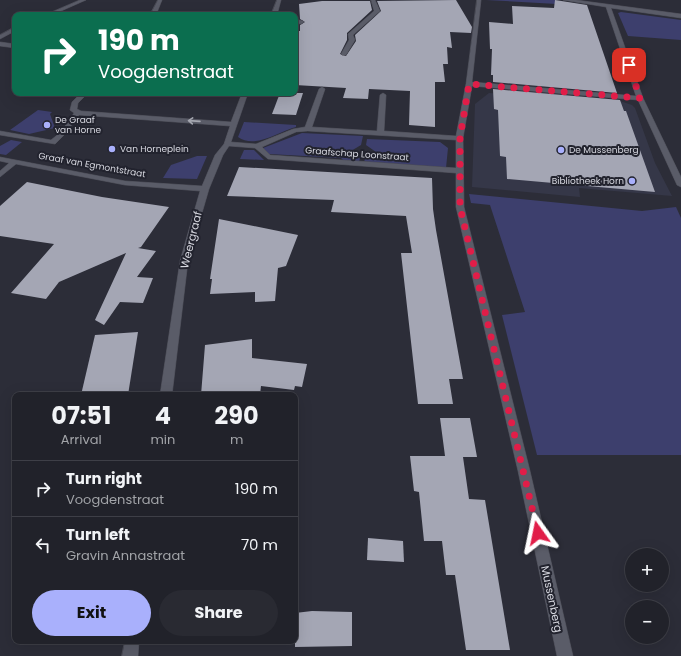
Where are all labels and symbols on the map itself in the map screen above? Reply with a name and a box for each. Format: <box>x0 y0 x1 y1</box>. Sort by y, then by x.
pin <box>612 48 646 82</box>
place label: De Graaf van Horne <box>55 114 101 136</box>
one-way arrow <box>188 118 201 125</box>
marker: De Graaf van Horne <box>42 120 52 130</box>
place label: Van Horneplein <box>120 143 189 155</box>
marker: Van Horneplein <box>107 144 117 154</box>
street label: Graafschap Loonstraat <box>305 144 409 164</box>
place label: De Mussenberg <box>569 144 639 156</box>
marker: De Mussenberg <box>556 145 566 155</box>
street label: Graaf van Egmontstraat <box>37 150 147 180</box>
place label: Bibliotheek Horn <box>552 175 624 187</box>
marker: Bibliotheek Horn <box>627 176 637 186</box>
street label: Weergraaf <box>176 209 206 270</box>
position arrow <box>517 512 559 554</box>
street label: Mussenberg <box>537 564 567 634</box>

